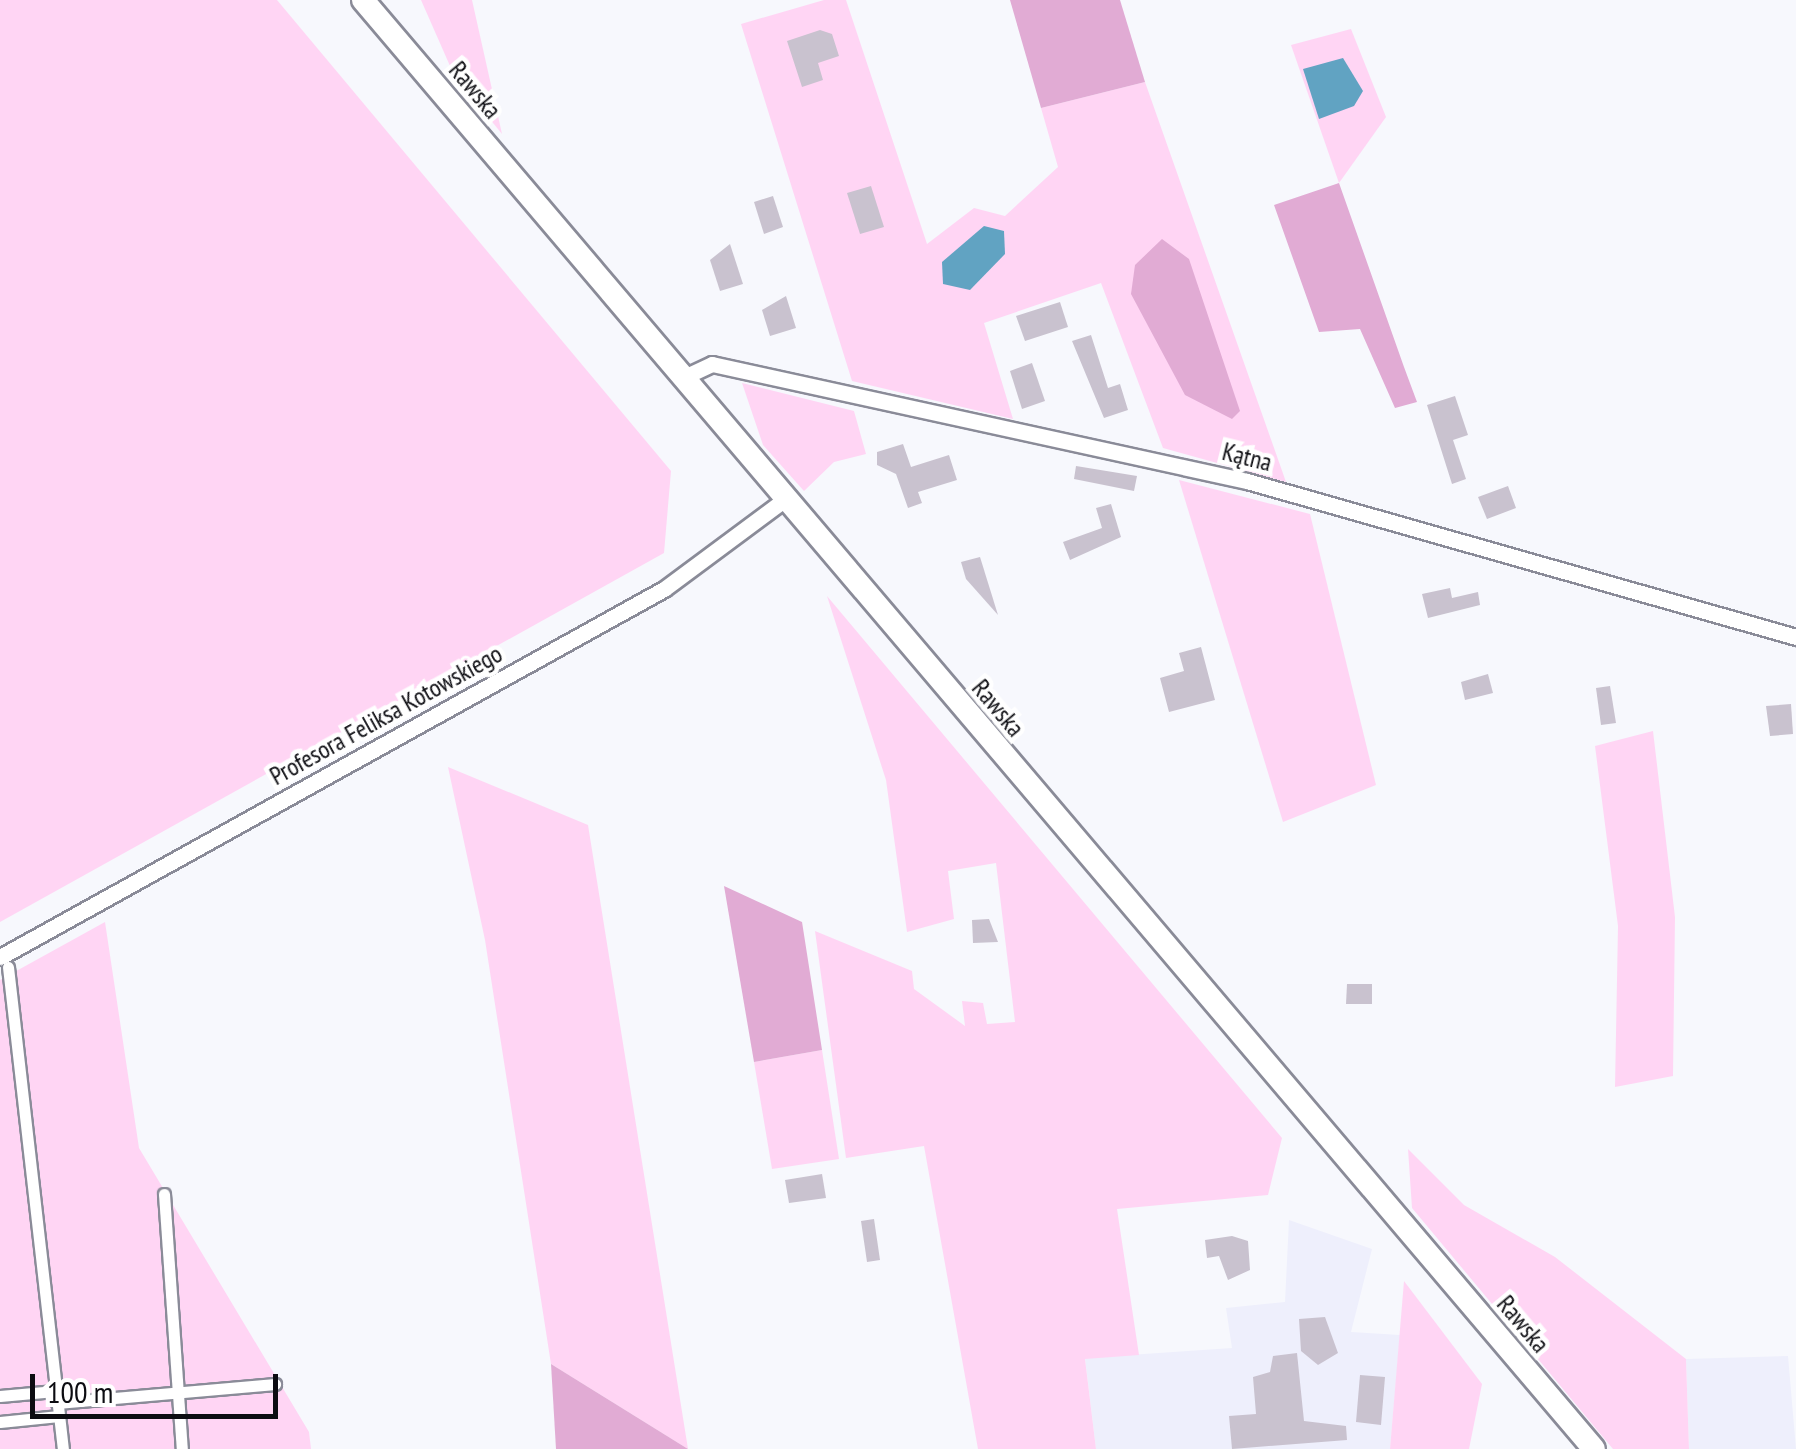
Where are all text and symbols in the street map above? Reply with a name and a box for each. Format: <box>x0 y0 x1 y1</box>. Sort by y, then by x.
street label: Rawska <box>443 56 507 124</box>
street label: Kątna <box>1219 436 1275 478</box>
street label: Profesora Feliksa Kotowskiego <box>265 639 507 791</box>
street label: Rawska <box>966 674 1030 742</box>
street label: Rawska <box>1491 1290 1555 1358</box>
scale bar <box>35 1354 282 1416</box>
text: 100 m <box>47 1372 113 1411</box>

